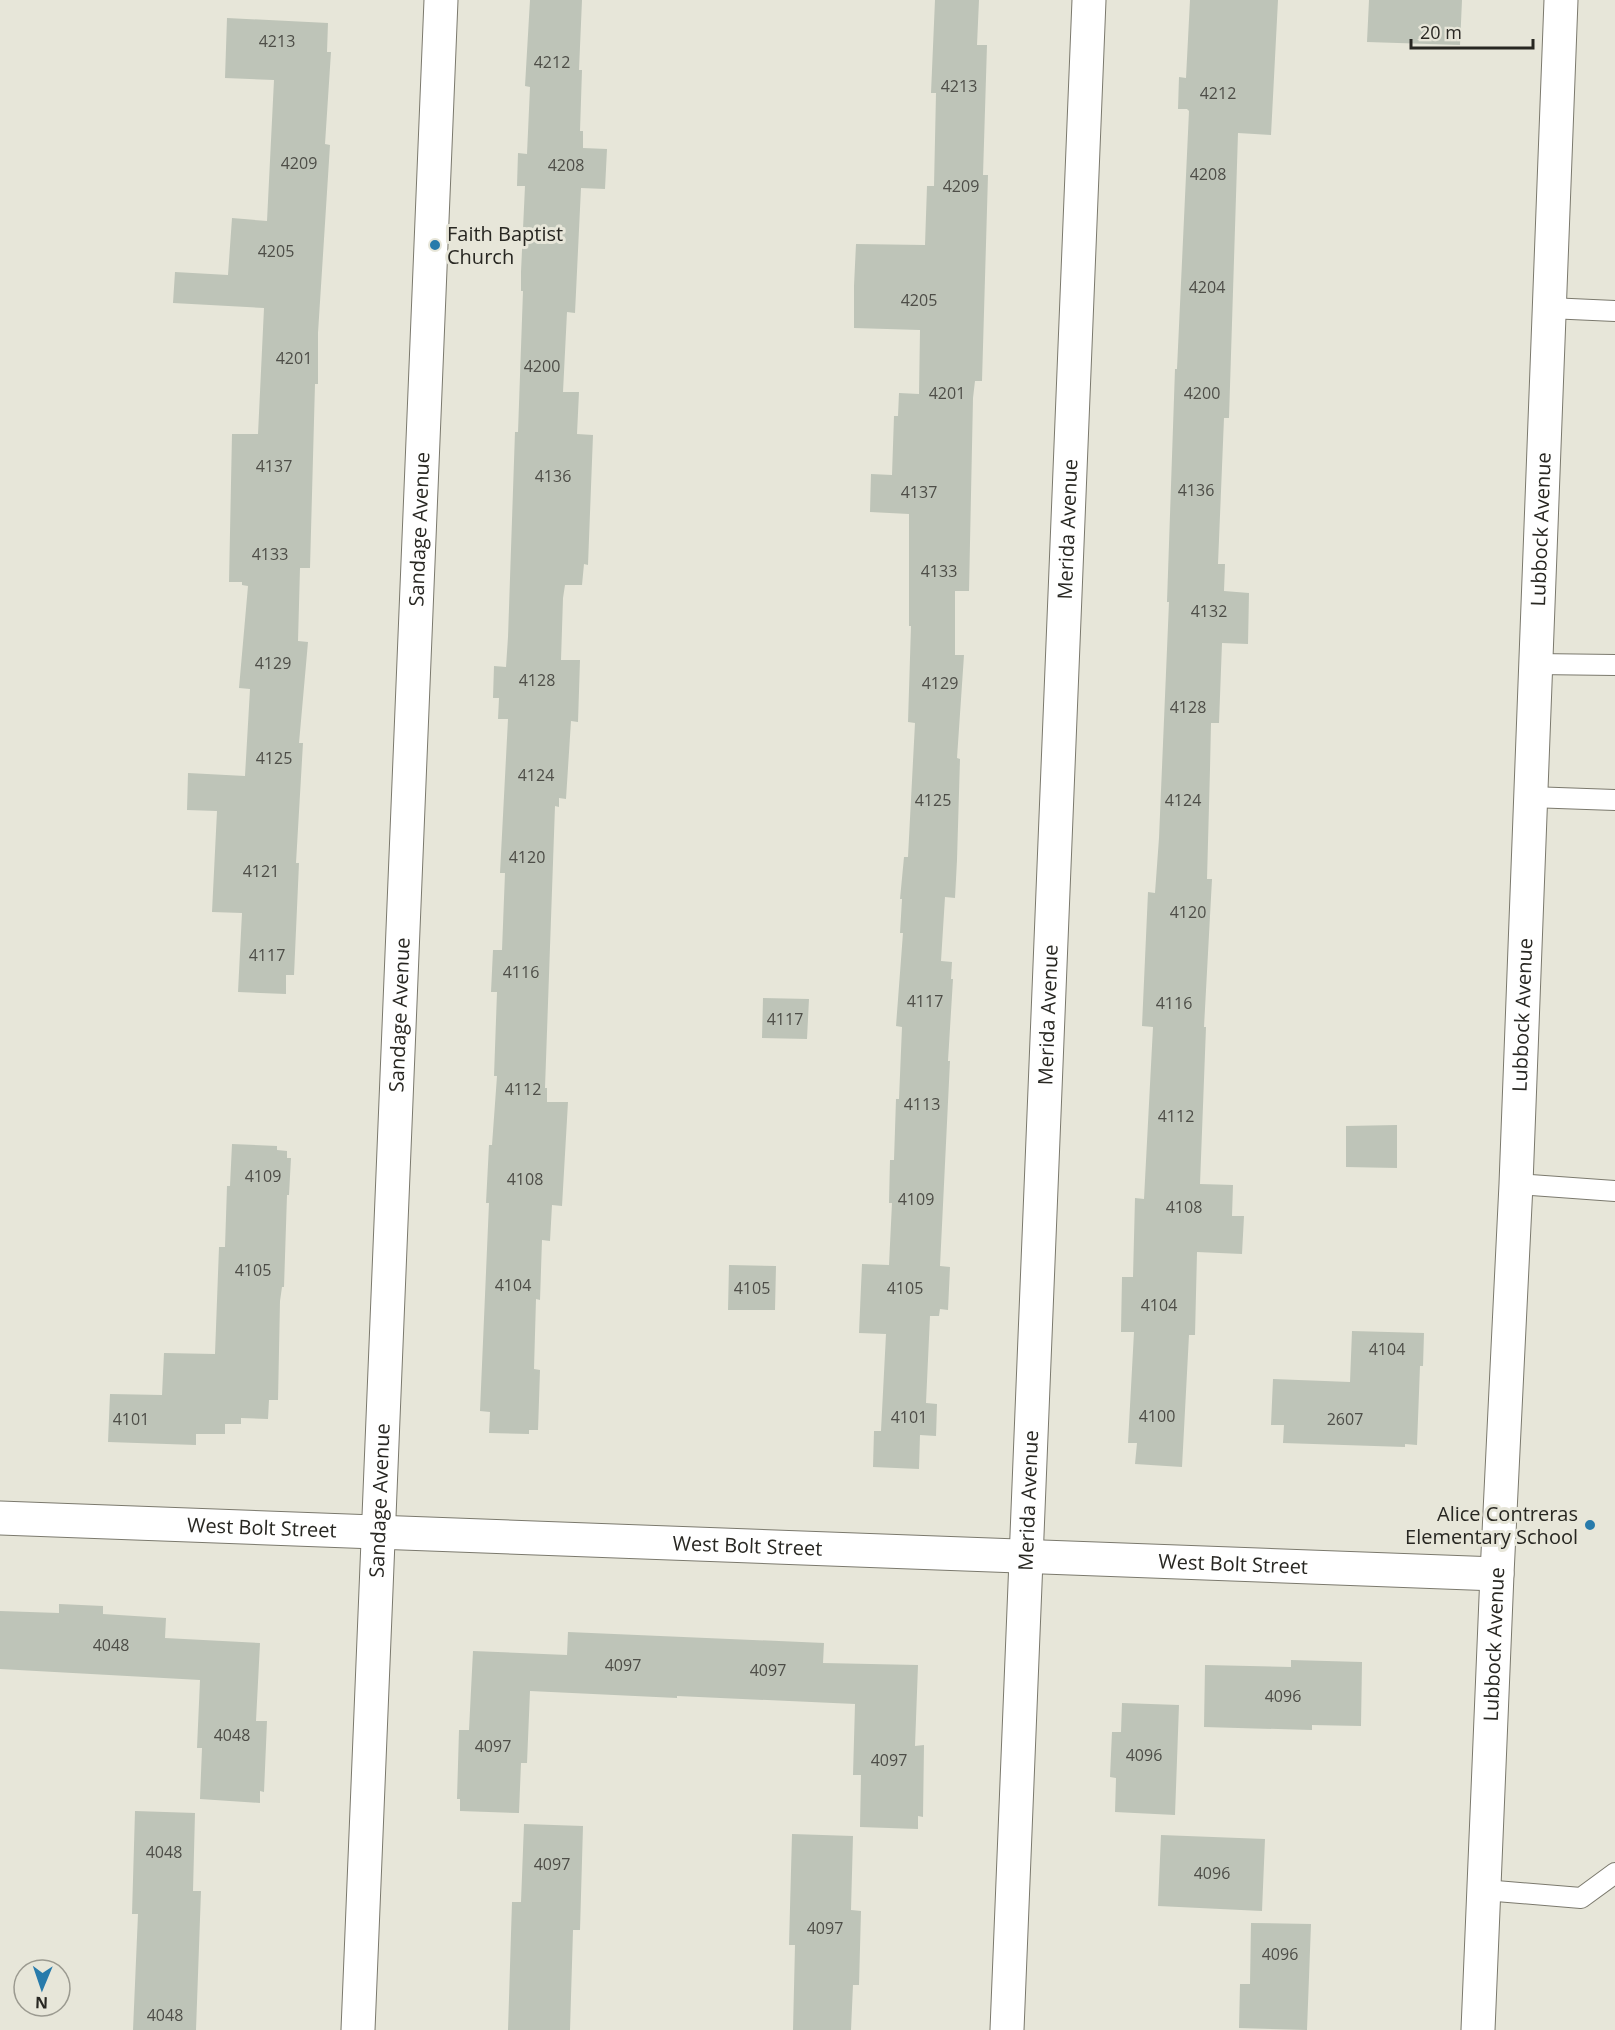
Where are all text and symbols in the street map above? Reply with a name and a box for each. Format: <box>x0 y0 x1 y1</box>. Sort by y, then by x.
scale bar <box>1411 12 1532 50</box>
text: 20 m <box>1420 20 1462 44</box>
house number: 4213 <box>259 30 295 52</box>
house number: 4212 <box>534 51 570 73</box>
house number: 4213 <box>941 75 977 97</box>
house number: 4212 <box>1200 82 1236 104</box>
house number: 4209 <box>281 152 317 174</box>
house number: 4208 <box>548 154 584 176</box>
house number: 4208 <box>1190 163 1226 185</box>
house number: 4209 <box>943 175 979 197</box>
place label: Faith Baptist Church <box>447 220 563 270</box>
marker: Faith Baptist Church <box>428 238 442 252</box>
house number: 4205 <box>258 240 294 262</box>
house number: 4204 <box>1189 276 1225 298</box>
house number: 4205 <box>901 289 937 311</box>
house number: 4201 <box>276 347 312 369</box>
house number: 4200 <box>524 355 560 377</box>
house number: 4201 <box>929 382 965 404</box>
house number: 4200 <box>1184 382 1220 404</box>
street label: Sandage Avenue <box>402 451 436 607</box>
street label: Lubbock Avenue <box>1524 452 1557 607</box>
house number: 4137 <box>256 455 292 477</box>
street label: Merida Avenue <box>1051 458 1083 600</box>
house number: 4136 <box>535 465 571 487</box>
house number: 4136 <box>1178 479 1214 501</box>
house number: 4137 <box>901 481 937 503</box>
house number: 4133 <box>252 543 288 565</box>
house number: 4133 <box>921 560 957 582</box>
house number: 4132 <box>1191 600 1227 622</box>
house number: 4129 <box>255 652 291 674</box>
house number: 4128 <box>519 669 555 691</box>
house number: 4129 <box>922 672 958 694</box>
house number: 4128 <box>1170 696 1206 718</box>
house number: 4125 <box>256 747 292 769</box>
house number: 4124 <box>518 764 554 786</box>
house number: 4125 <box>915 789 951 811</box>
house number: 4124 <box>1165 789 1201 811</box>
house number: 4120 <box>509 846 545 868</box>
house number: 4121 <box>243 860 279 882</box>
house number: 4120 <box>1170 901 1206 923</box>
street label: Sandage Avenue <box>382 937 416 1093</box>
street label: Lubbock Avenue <box>1506 937 1538 1093</box>
house number: 4117 <box>249 944 285 966</box>
street label: Merida Avenue <box>1031 944 1064 1086</box>
house number: 4116 <box>503 961 539 983</box>
house number: 4117 <box>907 990 943 1012</box>
house number: 4116 <box>1156 992 1192 1014</box>
house number: 4117 <box>767 1008 803 1030</box>
house number: 4112 <box>505 1078 541 1100</box>
house number: 4113 <box>904 1093 940 1115</box>
house number: 4112 <box>1158 1105 1194 1127</box>
house number: 4109 <box>245 1165 281 1187</box>
house number: 4108 <box>507 1168 543 1190</box>
house number: 4109 <box>898 1188 934 1210</box>
house number: 4108 <box>1166 1196 1202 1218</box>
house number: 4105 <box>235 1259 271 1281</box>
house number: 4104 <box>495 1274 531 1296</box>
house number: 4105 <box>734 1277 770 1299</box>
house number: 4105 <box>887 1277 923 1299</box>
house number: 4104 <box>1141 1294 1177 1316</box>
house number: 4104 <box>1369 1338 1405 1360</box>
house number: 4100 <box>1139 1405 1175 1427</box>
house number: 4101 <box>891 1406 927 1428</box>
house number: 4101 <box>113 1408 149 1430</box>
house number: 2607 <box>1327 1408 1363 1430</box>
street label: Sandage Avenue <box>363 1423 396 1578</box>
street label: Merida Avenue <box>1012 1430 1044 1571</box>
place label: Alice Contreras Elementary School <box>1405 1500 1578 1550</box>
street label: West Bolt Street <box>186 1511 337 1544</box>
marker: Alice Contreras Elementary School <box>1583 1518 1597 1532</box>
street label: West Bolt Street <box>672 1529 823 1562</box>
street label: West Bolt Street <box>1158 1547 1309 1580</box>
street label: Lubbock Avenue <box>1477 1567 1510 1722</box>
house number: 4048 <box>93 1634 129 1656</box>
house number: 4097 <box>605 1654 641 1676</box>
house number: 4097 <box>750 1659 786 1681</box>
house number: 4096 <box>1265 1685 1301 1707</box>
house number: 4048 <box>214 1724 250 1746</box>
house number: 4097 <box>475 1735 511 1757</box>
house number: 4096 <box>1126 1744 1162 1766</box>
house number: 4097 <box>871 1749 907 1771</box>
house number: 4048 <box>146 1841 182 1863</box>
house number: 4097 <box>534 1853 570 1875</box>
house number: 4096 <box>1194 1862 1230 1884</box>
house number: 4097 <box>807 1917 843 1939</box>
house number: 4096 <box>1262 1943 1298 1965</box>
north arrow <box>12 1958 72 2018</box>
text: N <box>35 1992 48 2014</box>
house number: 4048 <box>147 2004 183 2026</box>

